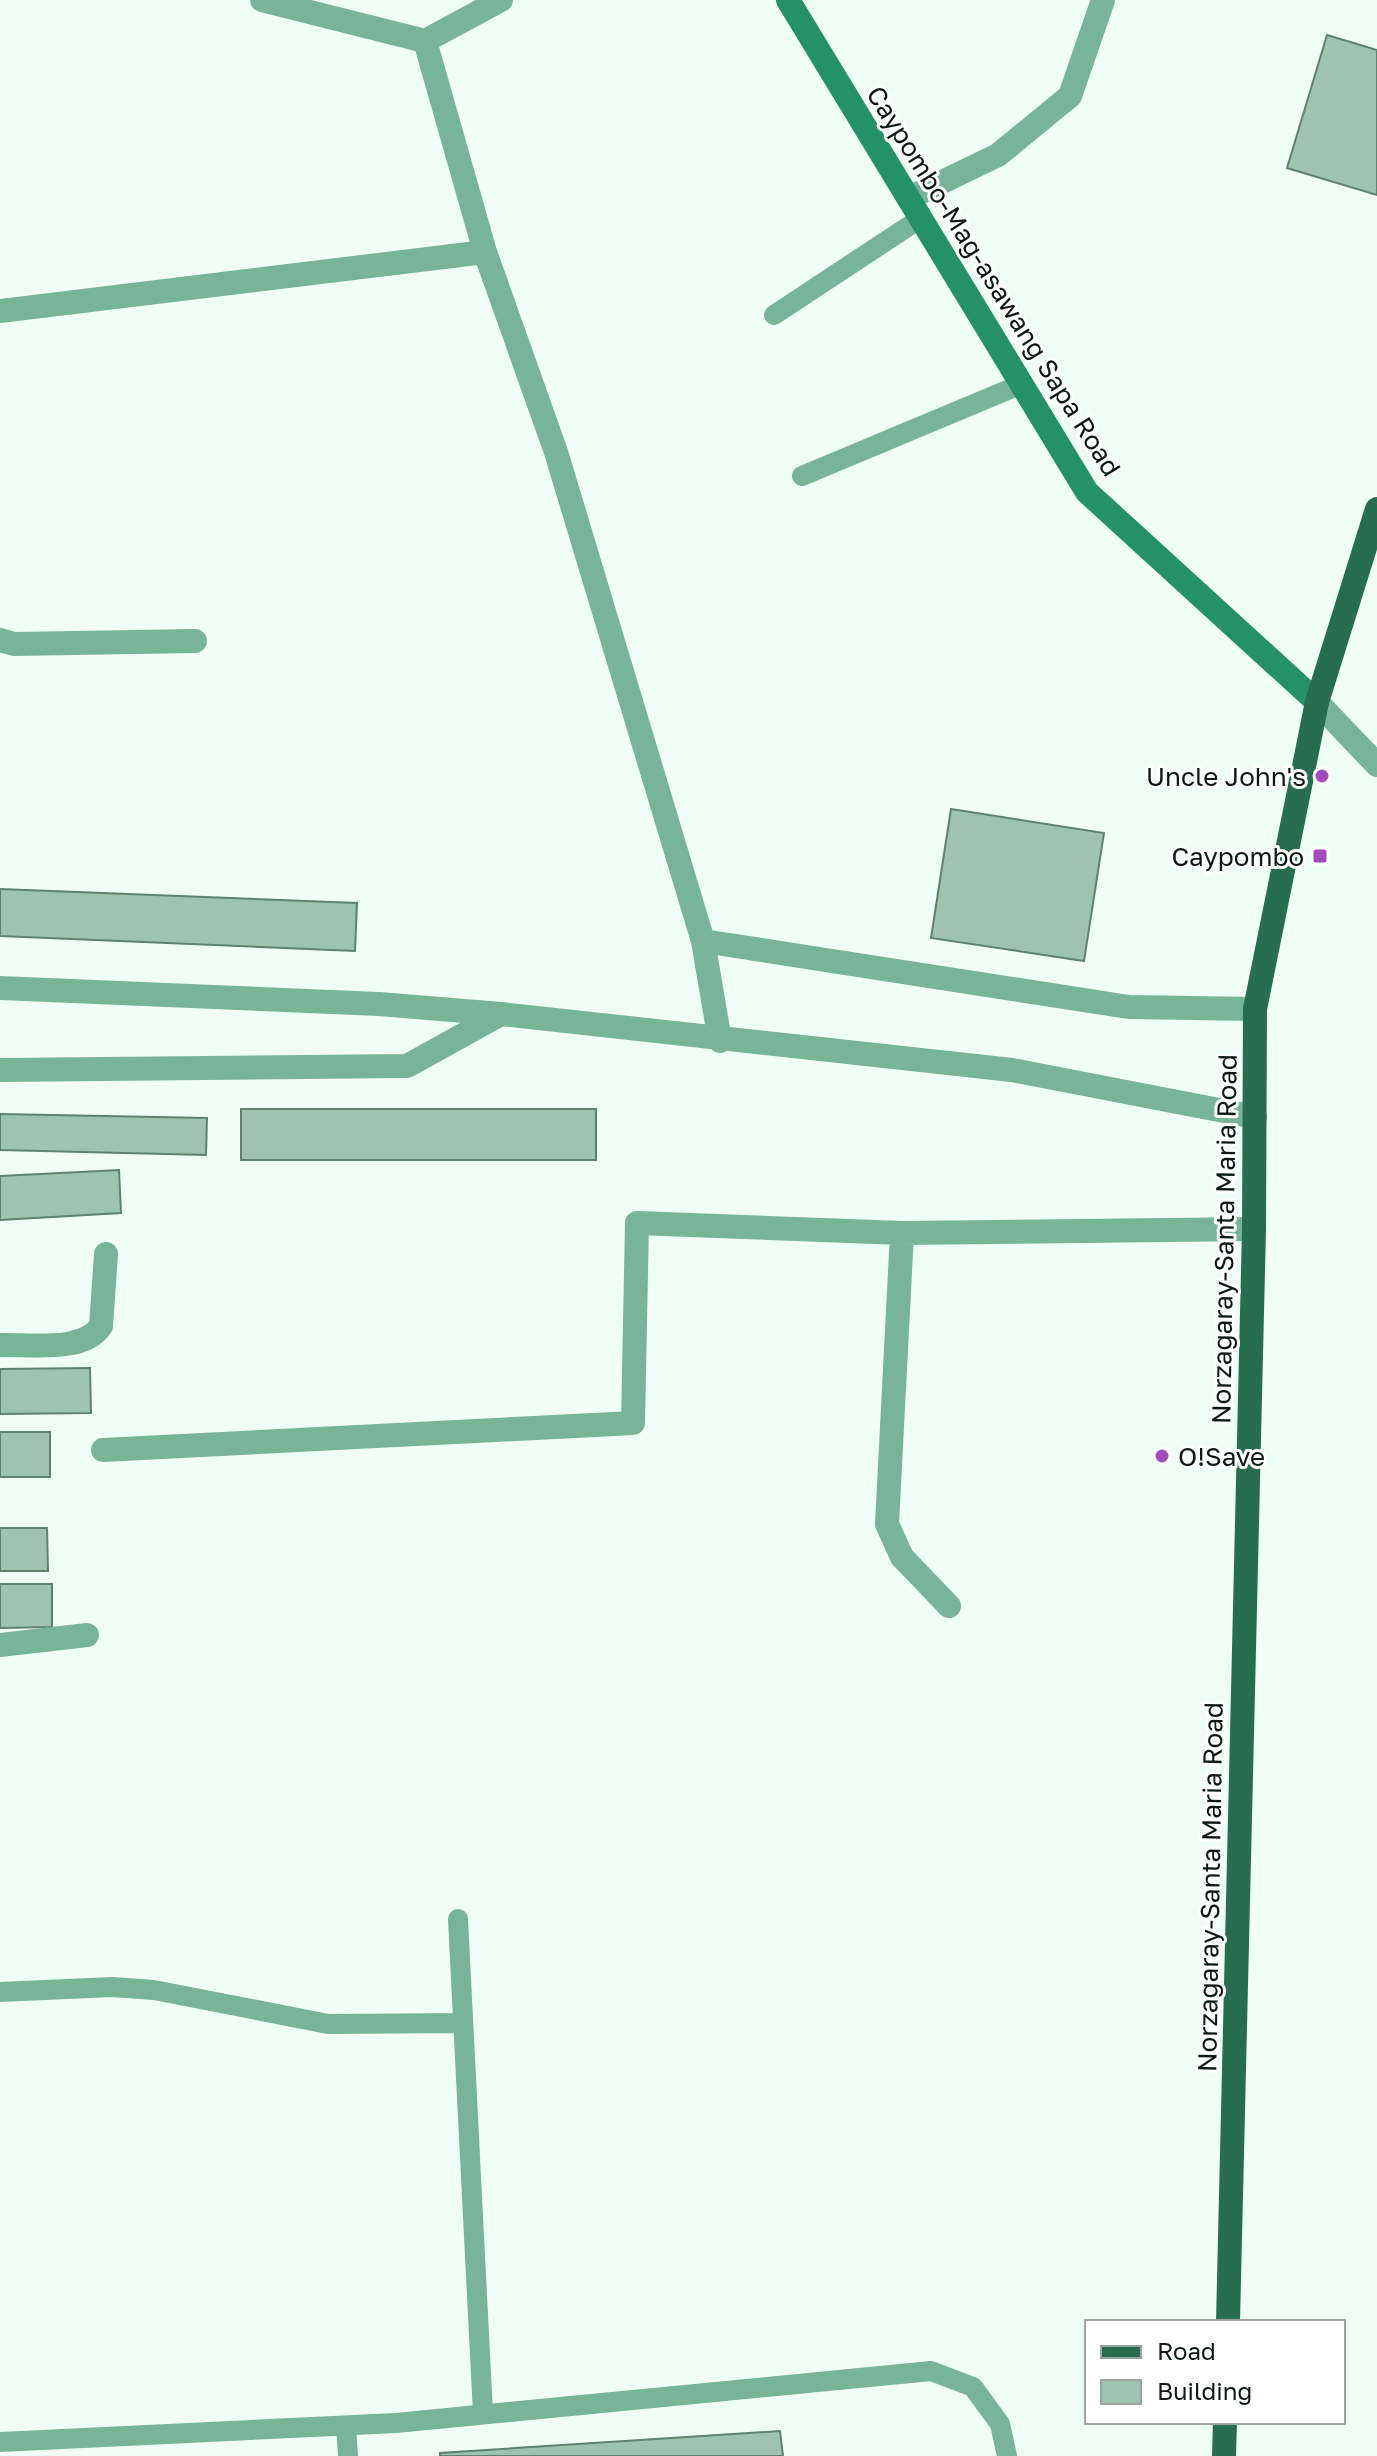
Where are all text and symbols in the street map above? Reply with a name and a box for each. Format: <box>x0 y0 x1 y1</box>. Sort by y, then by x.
street label: Caypombo-Mag-asawang Sapa Road <box>861 80 1127 482</box>
place label: Uncle John's <box>1146 761 1306 792</box>
marker: Uncle John's <box>1313 767 1331 785</box>
place label: Caypombo <box>1171 841 1304 872</box>
marker: Caypombo <box>1311 847 1329 865</box>
street label: Norzagaray-Santa Maria Road <box>1205 1054 1243 1424</box>
place label: O!Save <box>1178 1441 1265 1472</box>
marker: O!Save <box>1153 1447 1171 1465</box>
street label: Norzagaray-Santa Maria Road <box>1191 1702 1229 2072</box>
legend <box>1085 2320 1345 2424</box>
text: Road <box>1157 2336 1216 2365</box>
text: Building <box>1157 2376 1252 2405</box>

